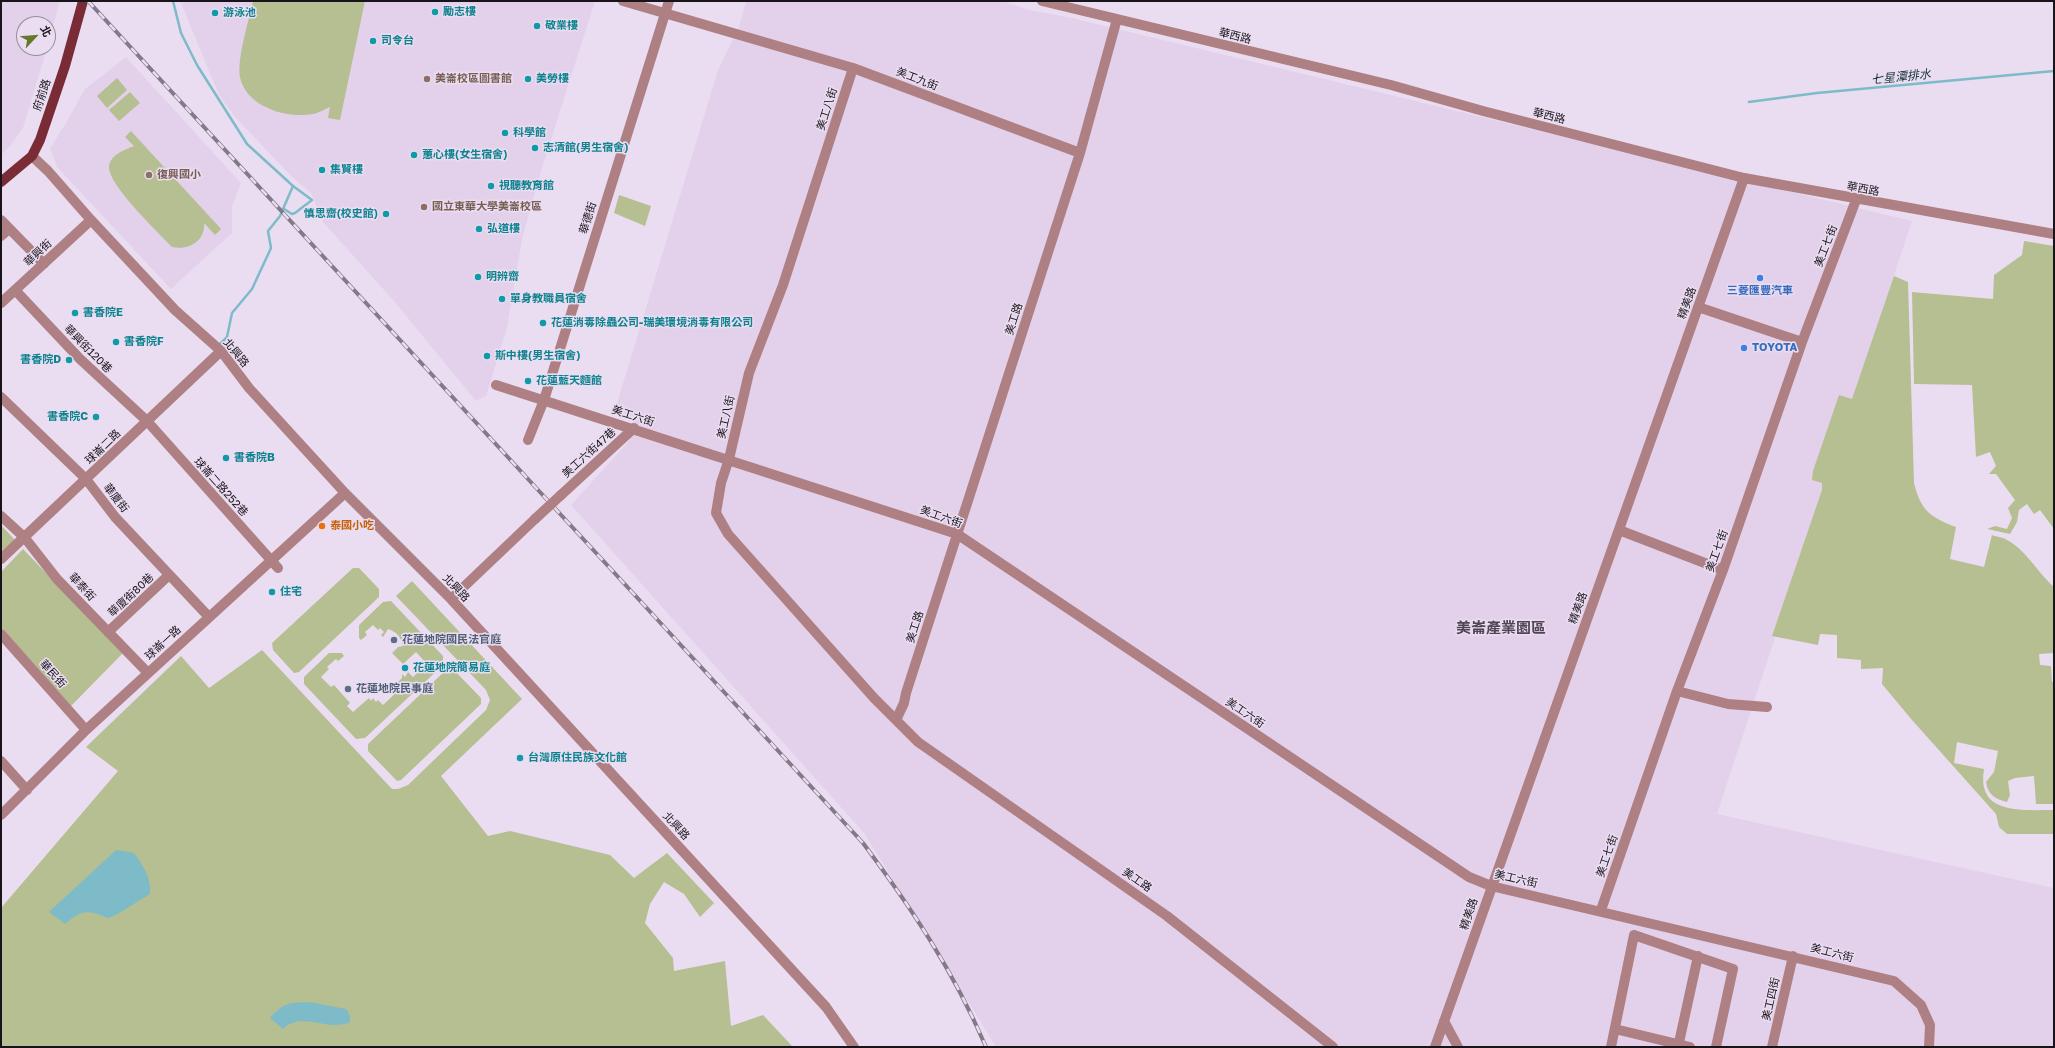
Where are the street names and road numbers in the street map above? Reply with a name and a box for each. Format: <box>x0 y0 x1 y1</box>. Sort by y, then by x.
street label: 華西路 <box>1217 26 1253 46</box>
street label: 美工九街 <box>894 65 940 93</box>
street label: 府前路 <box>30 77 54 113</box>
street label: 美工八街 <box>814 86 840 132</box>
street label: 華西路 <box>1531 106 1567 126</box>
street label: 華西路 <box>1846 180 1880 198</box>
street label: 華德街 <box>577 200 599 236</box>
street label: 美工七街 <box>1812 223 1840 269</box>
street label: 華興街 <box>21 237 55 269</box>
street label: 精美路 <box>1675 285 1699 321</box>
street label: 美工路 <box>1003 301 1025 337</box>
street label: 華興街120巷 <box>61 322 115 376</box>
street label: 北興路 <box>220 336 252 370</box>
street label: 美工八街 <box>715 394 737 440</box>
street label: 美工六街 <box>610 403 656 429</box>
street label: 美工六街47巷 <box>559 425 619 481</box>
street label: 球崙二路 <box>83 427 123 467</box>
street label: 球崙二路252巷 <box>191 455 251 519</box>
street label: 華廈街 <box>101 481 131 515</box>
street label: 美工六街 <box>918 503 964 531</box>
street label: 美工七街 <box>1703 528 1731 574</box>
street label: 華泰街 <box>66 570 98 604</box>
street label: 華廈街80巷 <box>105 571 157 619</box>
street label: 北興路 <box>440 572 472 604</box>
street label: 精美路 <box>1566 590 1590 626</box>
street label: 美工路 <box>904 609 926 645</box>
street label: 球崙一路 <box>142 623 184 663</box>
street label: 華民街 <box>37 657 69 691</box>
street label: 美工六街 <box>1223 695 1267 731</box>
street label: 北興路 <box>660 809 692 843</box>
street label: 美工七街 <box>1594 833 1620 879</box>
street label: 美工路 <box>1120 865 1154 895</box>
street label: 美工六街 <box>1493 868 1539 890</box>
street label: 精美路 <box>1457 896 1481 932</box>
street label: 美工六街 <box>1809 941 1855 965</box>
street label: 美工四街 <box>1760 976 1782 1022</box>

